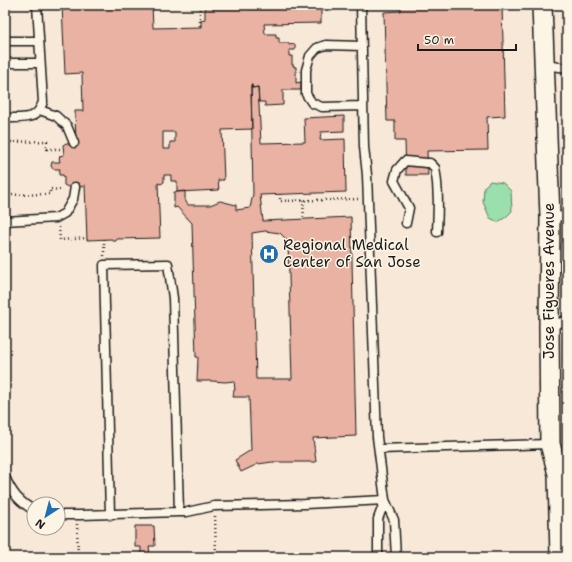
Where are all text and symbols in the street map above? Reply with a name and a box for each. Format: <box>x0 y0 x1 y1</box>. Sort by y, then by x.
scale bar <box>418 26 516 52</box>
text: 50 m <box>424 32 454 48</box>
street label: Jose Figueres Avenue <box>539 203 559 359</box>
place label: Regional Medical Center of San Jose <box>283 235 421 272</box>
hospital icon: Regional Medical Center of San Jose <box>258 243 280 265</box>
north arrow <box>26 496 66 536</box>
text: N <box>32 515 48 532</box>

